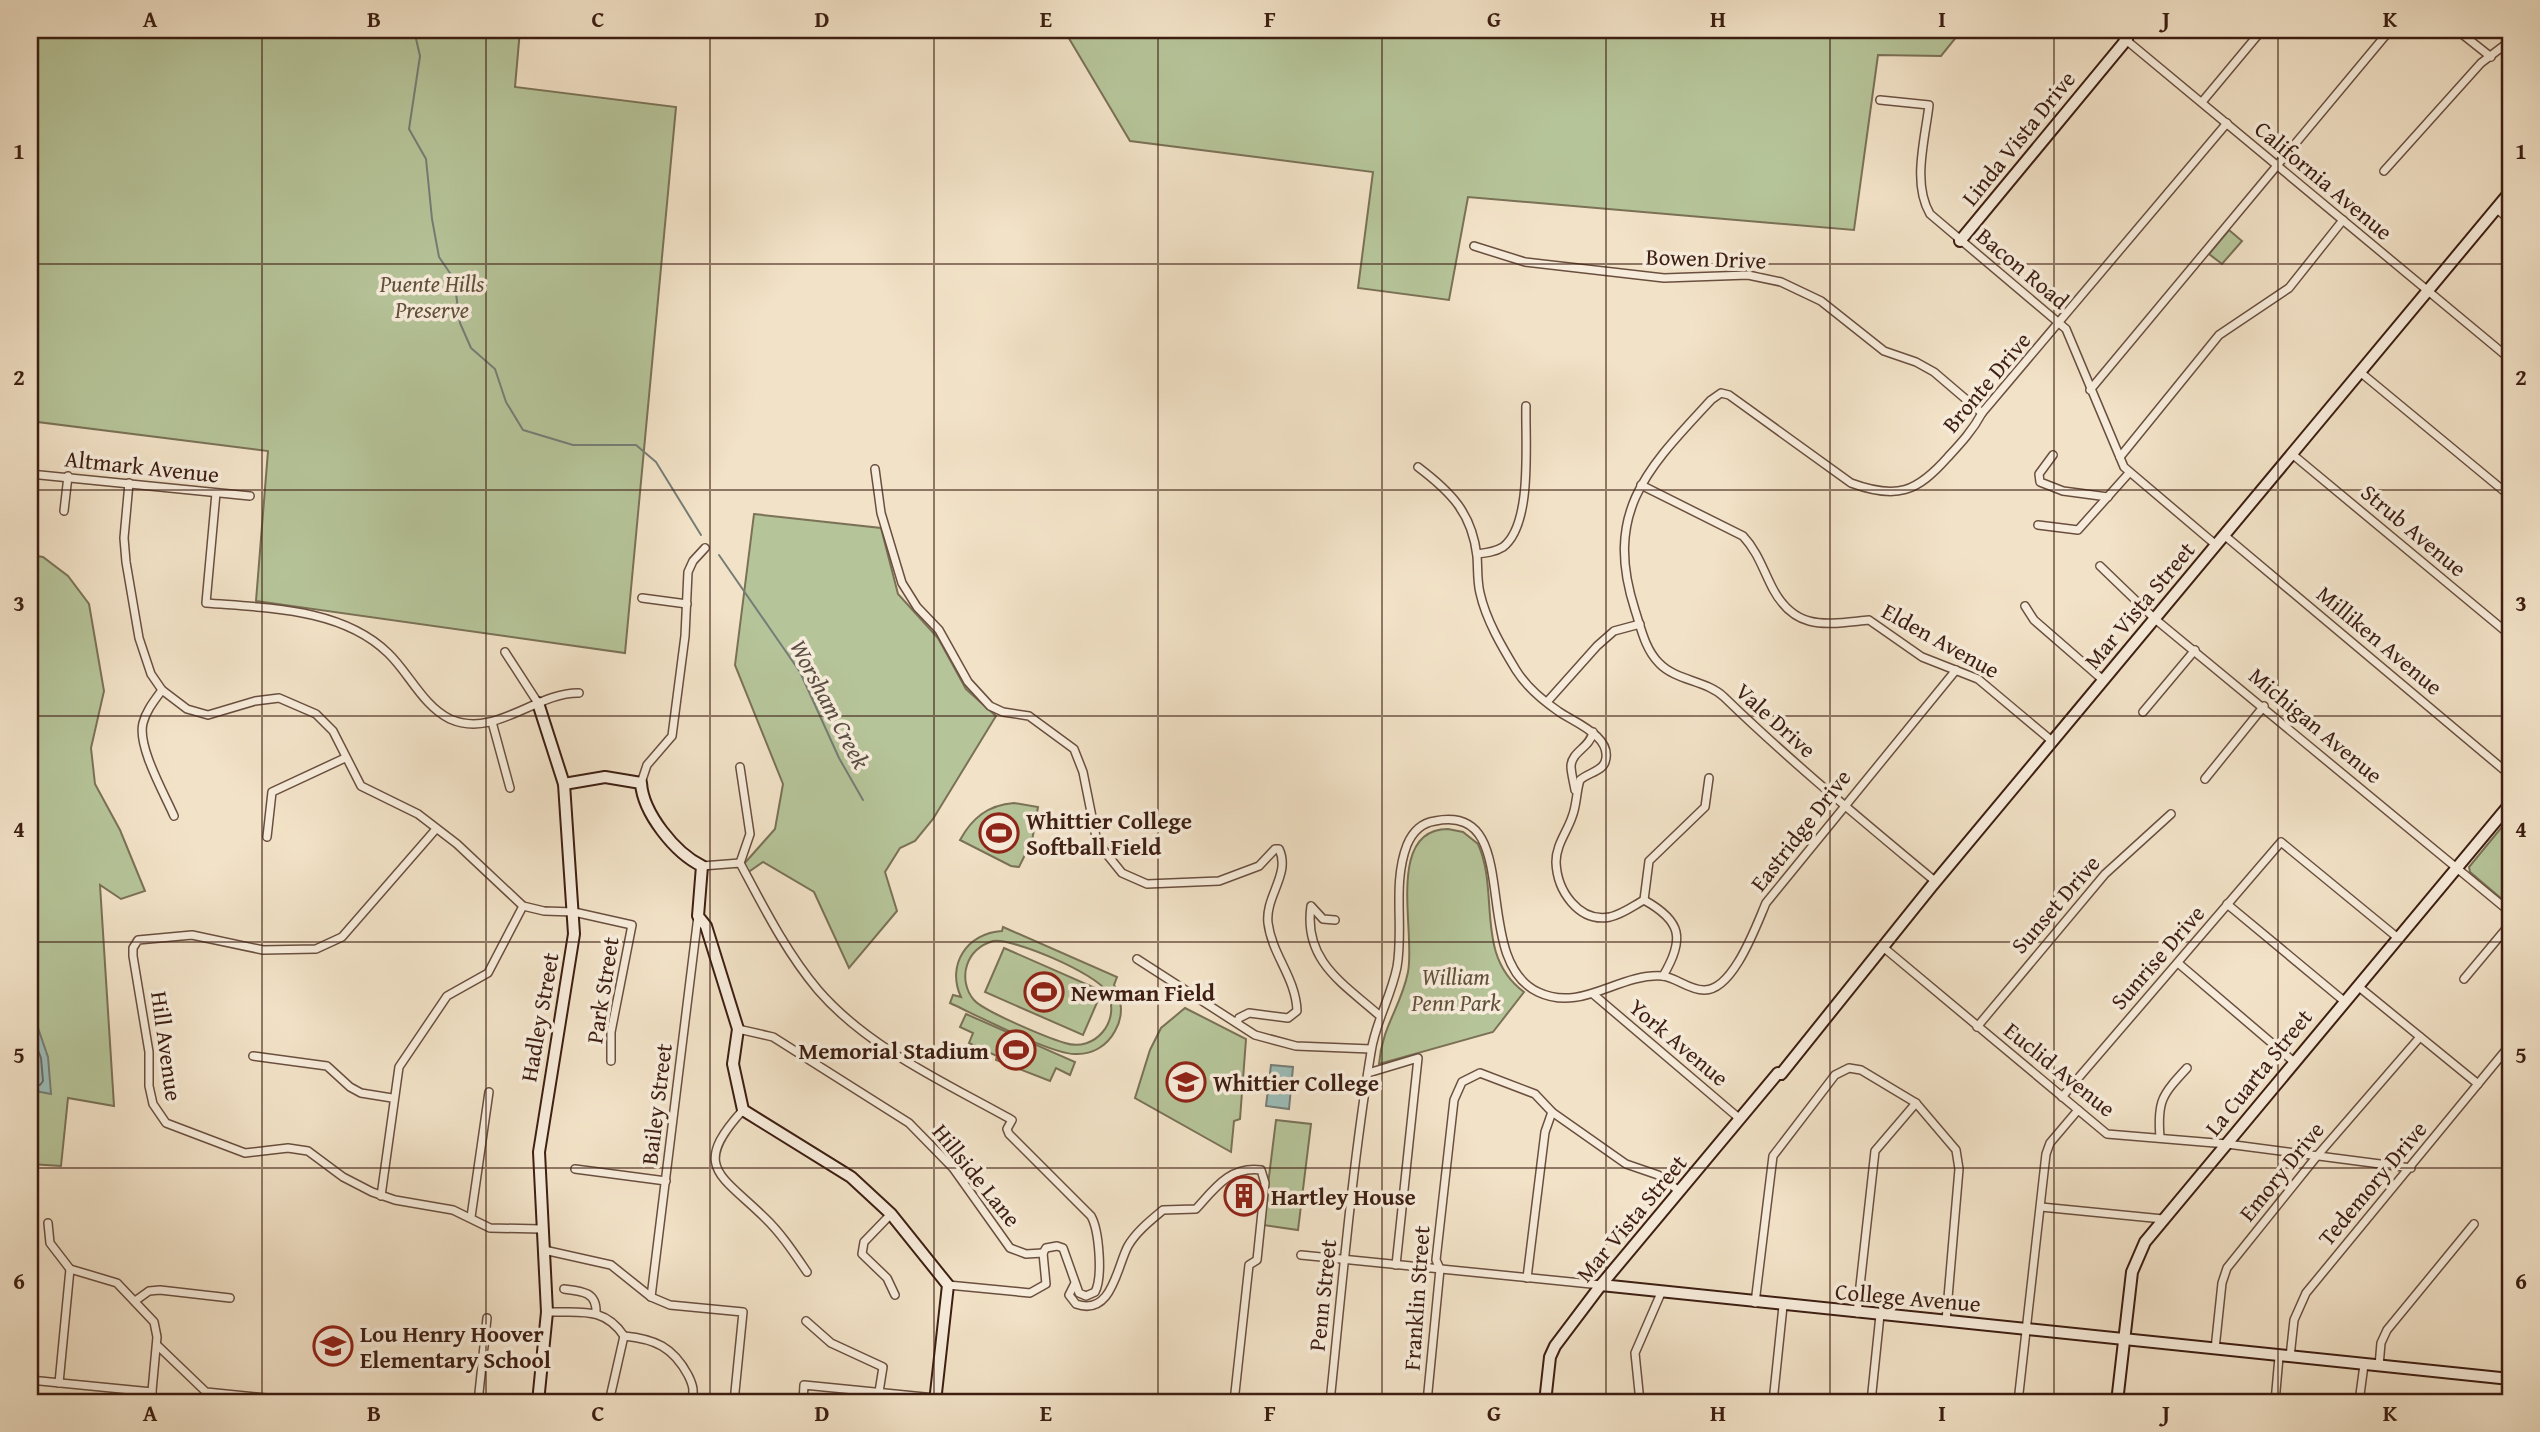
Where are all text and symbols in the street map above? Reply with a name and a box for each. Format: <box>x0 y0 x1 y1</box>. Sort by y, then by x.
text: A <box>143 2 158 35</box>
text: B <box>367 2 381 35</box>
text: C <box>591 2 605 35</box>
text: D <box>815 2 830 35</box>
text: E <box>1040 2 1052 35</box>
text: F <box>1264 2 1276 35</box>
text: G <box>1487 2 1501 35</box>
text: H <box>1710 2 1726 35</box>
text: I <box>1938 2 1946 35</box>
text: J <box>2158 2 2170 35</box>
text: K <box>2383 2 2398 35</box>
street label: Linda Vista Drive <box>1953 63 2083 213</box>
street label: California Avenue <box>2248 112 2400 248</box>
text: 1 <box>13 134 25 167</box>
text: 1 <box>2515 134 2527 167</box>
street label: Bacon Road <box>1970 219 2077 317</box>
street label: Bowen Drive <box>1645 239 1767 277</box>
park label: Puente Hills Preserve <box>379 267 485 326</box>
street label: Bronte Drive <box>1934 325 2038 439</box>
text: 2 <box>13 360 25 393</box>
text: 2 <box>2515 360 2527 393</box>
street label: Altmark Avenue <box>63 441 221 491</box>
street label: Strub Avenue <box>2354 476 2474 584</box>
street label: Mar Vista Street <box>2076 534 2202 676</box>
street label: Milliken Avenue <box>2310 577 2450 703</box>
text: 3 <box>13 586 25 619</box>
text: 3 <box>2515 586 2527 619</box>
street label: Elden Avenue <box>1876 594 2006 686</box>
water label: Worsham Creek <box>781 633 879 775</box>
street label: Michigan Avenue <box>2242 659 2390 791</box>
street label: Vale Drive <box>1728 675 1824 765</box>
street label: Eastridge Drive <box>1742 762 1858 898</box>
place label: Whittier College Softball Field <box>1026 804 1192 863</box>
text: 4 <box>13 812 25 845</box>
sports icon: Whittier College Softball Field <box>978 812 1020 854</box>
text: 4 <box>2515 812 2527 845</box>
street label: Sunset Drive <box>2003 847 2107 961</box>
street label: Sunrise Drive <box>2102 897 2212 1017</box>
street label: Park Street <box>577 934 627 1046</box>
street label: Hadley Street <box>511 950 567 1084</box>
park label: William Penn Park <box>1410 960 1501 1019</box>
sports icon: Newman Field <box>1023 971 1065 1013</box>
place label: Newman Field <box>1071 976 1216 1009</box>
street label: Hill Avenue <box>143 989 191 1103</box>
street label: York Avenue <box>1622 990 1736 1094</box>
street label: La Cuarta Street <box>2197 1002 2319 1142</box>
street label: Euclid Avenue <box>1997 1014 2123 1124</box>
sports icon: Memorial Stadium <box>995 1029 1037 1071</box>
place label: Memorial Stadium <box>798 1034 989 1067</box>
text: 5 <box>13 1038 25 1071</box>
text: 5 <box>2515 1038 2527 1071</box>
street label: Bailey Street <box>632 1041 680 1167</box>
school or university icon: Whittier College <box>1165 1061 1207 1103</box>
place label: Whittier College <box>1213 1066 1379 1099</box>
street label: Tedemory Drive <box>2310 1113 2434 1253</box>
street label: Emory Drive <box>2230 1114 2332 1228</box>
street label: Hillside Lane <box>925 1116 1029 1234</box>
street label: Mar Vista Street <box>1568 1147 1694 1289</box>
building icon: Hartley House <box>1223 1175 1265 1217</box>
place label: Hartley House <box>1271 1180 1416 1213</box>
street label: Franklin Street <box>1394 1225 1438 1371</box>
street label: Penn Street <box>1300 1237 1344 1353</box>
text: 6 <box>13 1264 25 1297</box>
text: 6 <box>2515 1264 2527 1297</box>
street label: College Avenue <box>1834 1274 1982 1320</box>
place label: Lou Henry Hoover Elementary School <box>360 1317 551 1376</box>
school or university icon: Lou Henry Hoover Elementary School <box>312 1325 354 1367</box>
text: A <box>143 1396 158 1429</box>
text: B <box>367 1396 381 1429</box>
text: C <box>591 1396 605 1429</box>
text: D <box>815 1396 830 1429</box>
text: E <box>1040 1396 1052 1429</box>
text: F <box>1264 1396 1276 1429</box>
text: G <box>1487 1396 1501 1429</box>
text: H <box>1710 1396 1726 1429</box>
text: I <box>1938 1396 1946 1429</box>
text: J <box>2158 1396 2170 1429</box>
text: K <box>2383 1396 2398 1429</box>

